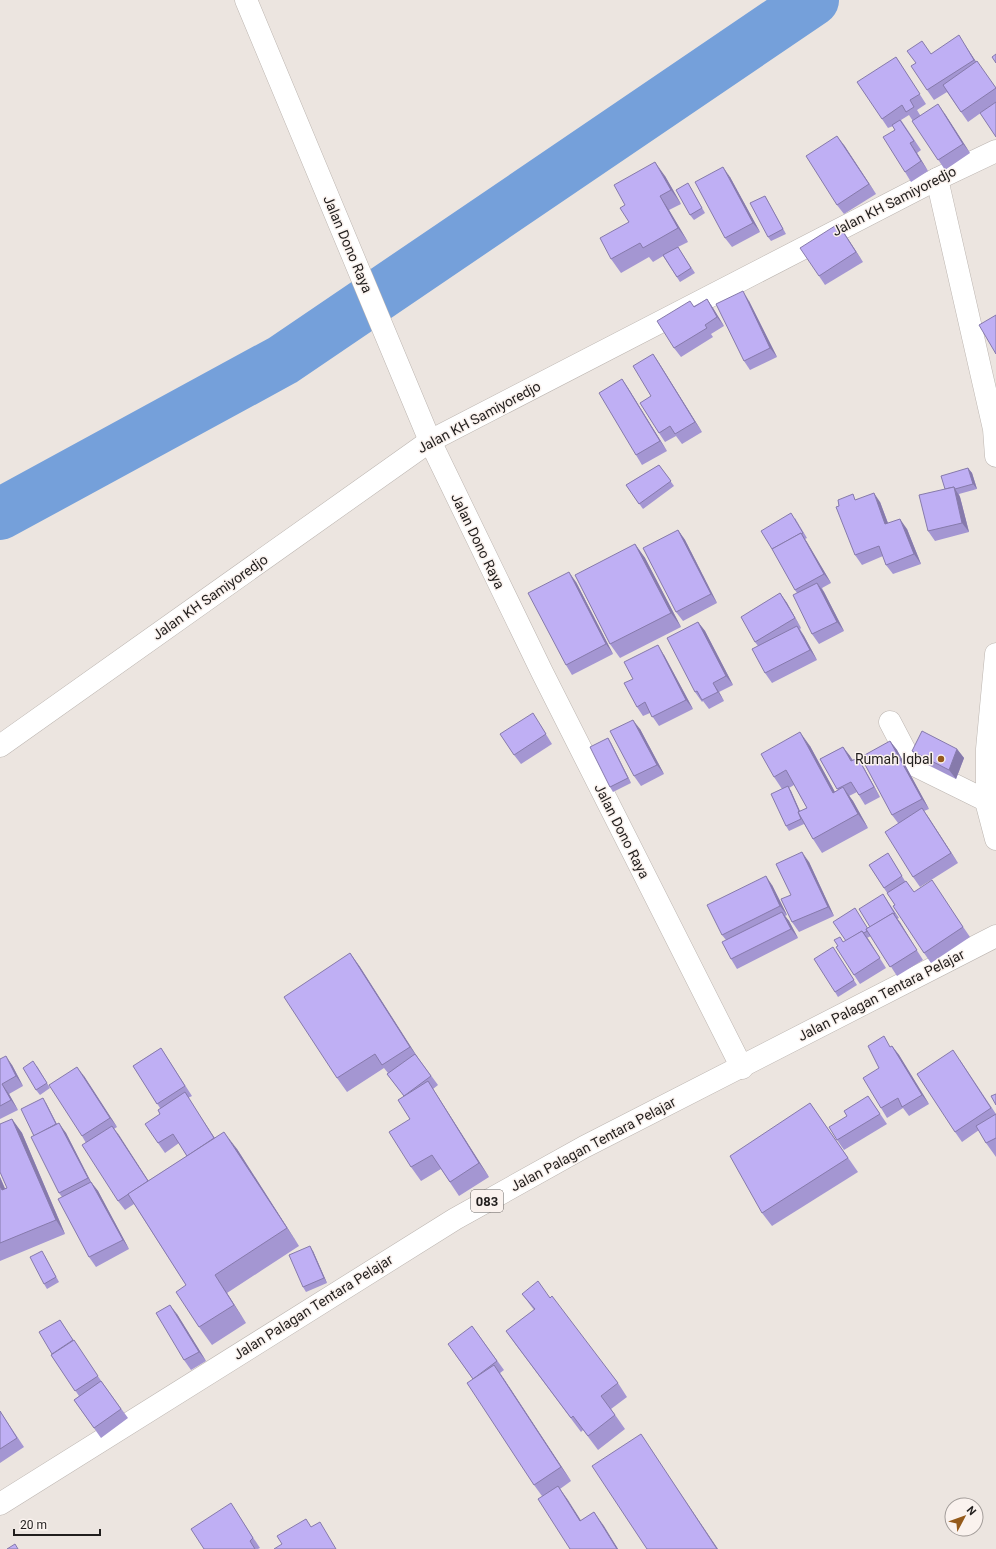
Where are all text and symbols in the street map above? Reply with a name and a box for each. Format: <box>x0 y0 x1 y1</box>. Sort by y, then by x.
street label: Jalan KH Samiyoredjo <box>829 163 959 239</box>
street label: Jalan Dono Raya <box>320 193 376 295</box>
street label: Jalan KH Samiyoredjo <box>415 378 543 456</box>
street label: Jalan Dono Raya <box>448 491 508 591</box>
street label: Jalan KH Samiyoredjo <box>149 551 271 643</box>
place label: Rumah Iqbal <box>855 751 933 767</box>
marker: Rumah Iqbal <box>936 754 946 764</box>
street label: Jalan Dono Raya <box>591 781 653 881</box>
street label: Jalan Palagan Tentara Pelajar <box>795 946 967 1044</box>
street label: Jalan Palagan Tentara Pelajar <box>508 1093 679 1194</box>
road number: 083 <box>471 1190 503 1212</box>
street label: Jalan Palagan Tentara Pelajar <box>230 1251 396 1363</box>
north arrow <box>944 1497 984 1537</box>
text: N <box>964 1504 979 1518</box>
scale bar <box>14 1511 100 1537</box>
text: 20 m <box>20 1518 47 1532</box>

